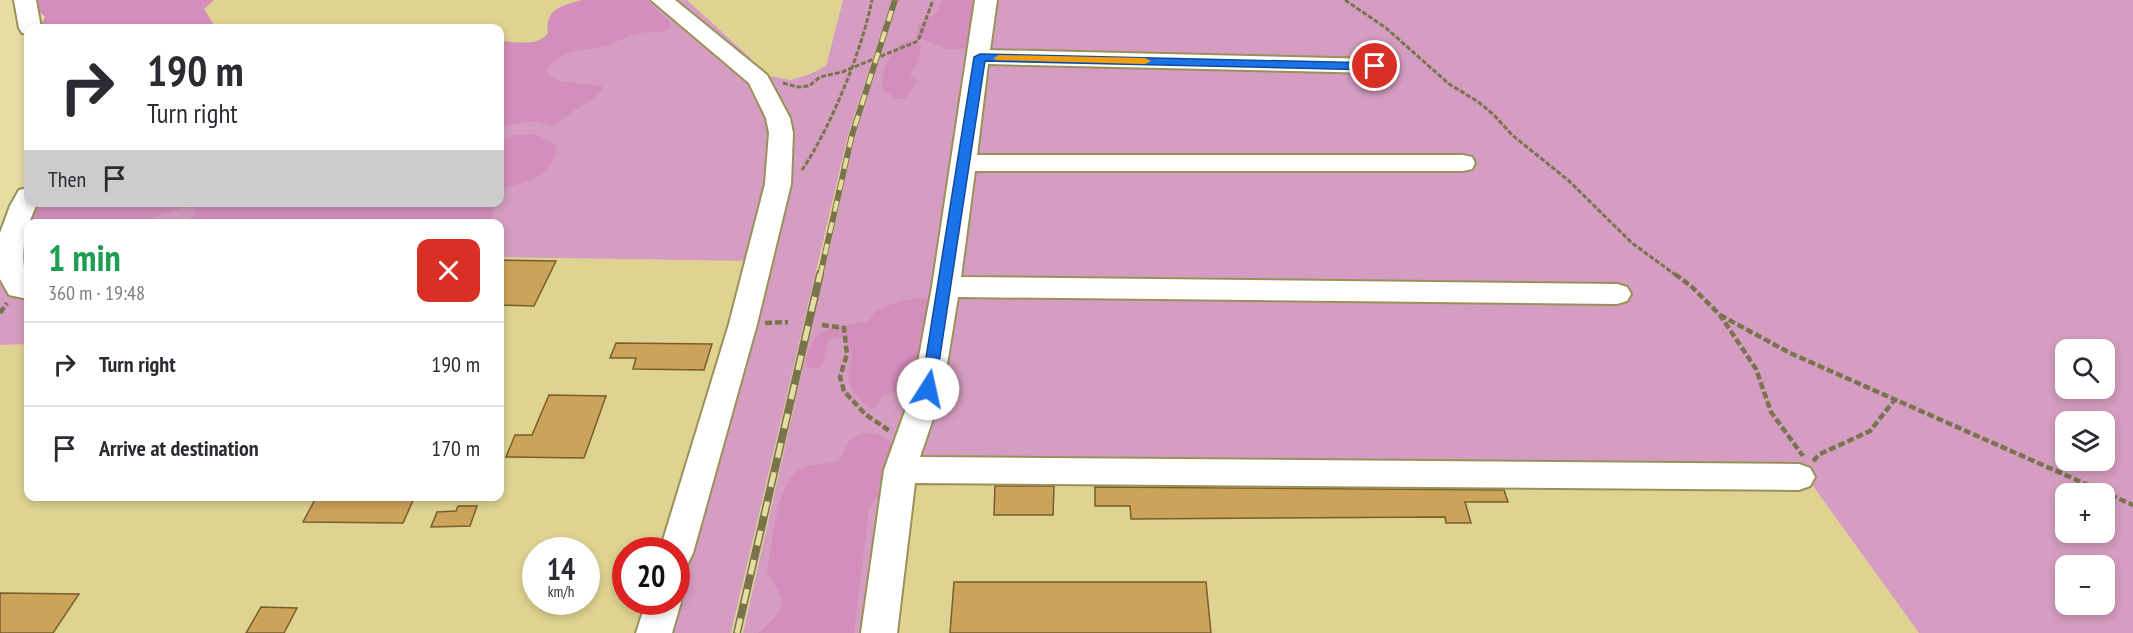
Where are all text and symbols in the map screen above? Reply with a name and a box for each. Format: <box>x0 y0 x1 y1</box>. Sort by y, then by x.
pin <box>1349 40 1400 91</box>
text: 190 m <box>147 43 244 98</box>
icon: right <box>48 48 126 126</box>
icon: arrive <box>1358 49 1391 82</box>
text: Turn right <box>147 96 238 130</box>
icon: arrive <box>98 162 131 195</box>
text: Then <box>48 165 86 193</box>
text: 1 min <box>48 234 121 281</box>
button: close <box>417 239 480 302</box>
text: 360 m · 19:48 <box>48 280 145 306</box>
map controls <box>2055 339 2115 615</box>
button: search <box>2055 339 2115 399</box>
icon: right <box>48 348 81 381</box>
text: Turn right <box>99 350 176 378</box>
text: 190 m <box>431 350 480 378</box>
position arrow <box>896 357 960 421</box>
button: layers <box>2055 411 2115 471</box>
icon: arrive <box>48 432 81 465</box>
text: Arrive at destination <box>99 434 259 462</box>
text: 170 m <box>431 434 480 462</box>
button: + <box>2055 483 2115 543</box>
speed limit sign: 20 <box>612 537 690 615</box>
text: 14 <box>547 549 575 588</box>
button: − <box>2055 555 2115 615</box>
text: km/h <box>548 582 574 601</box>

